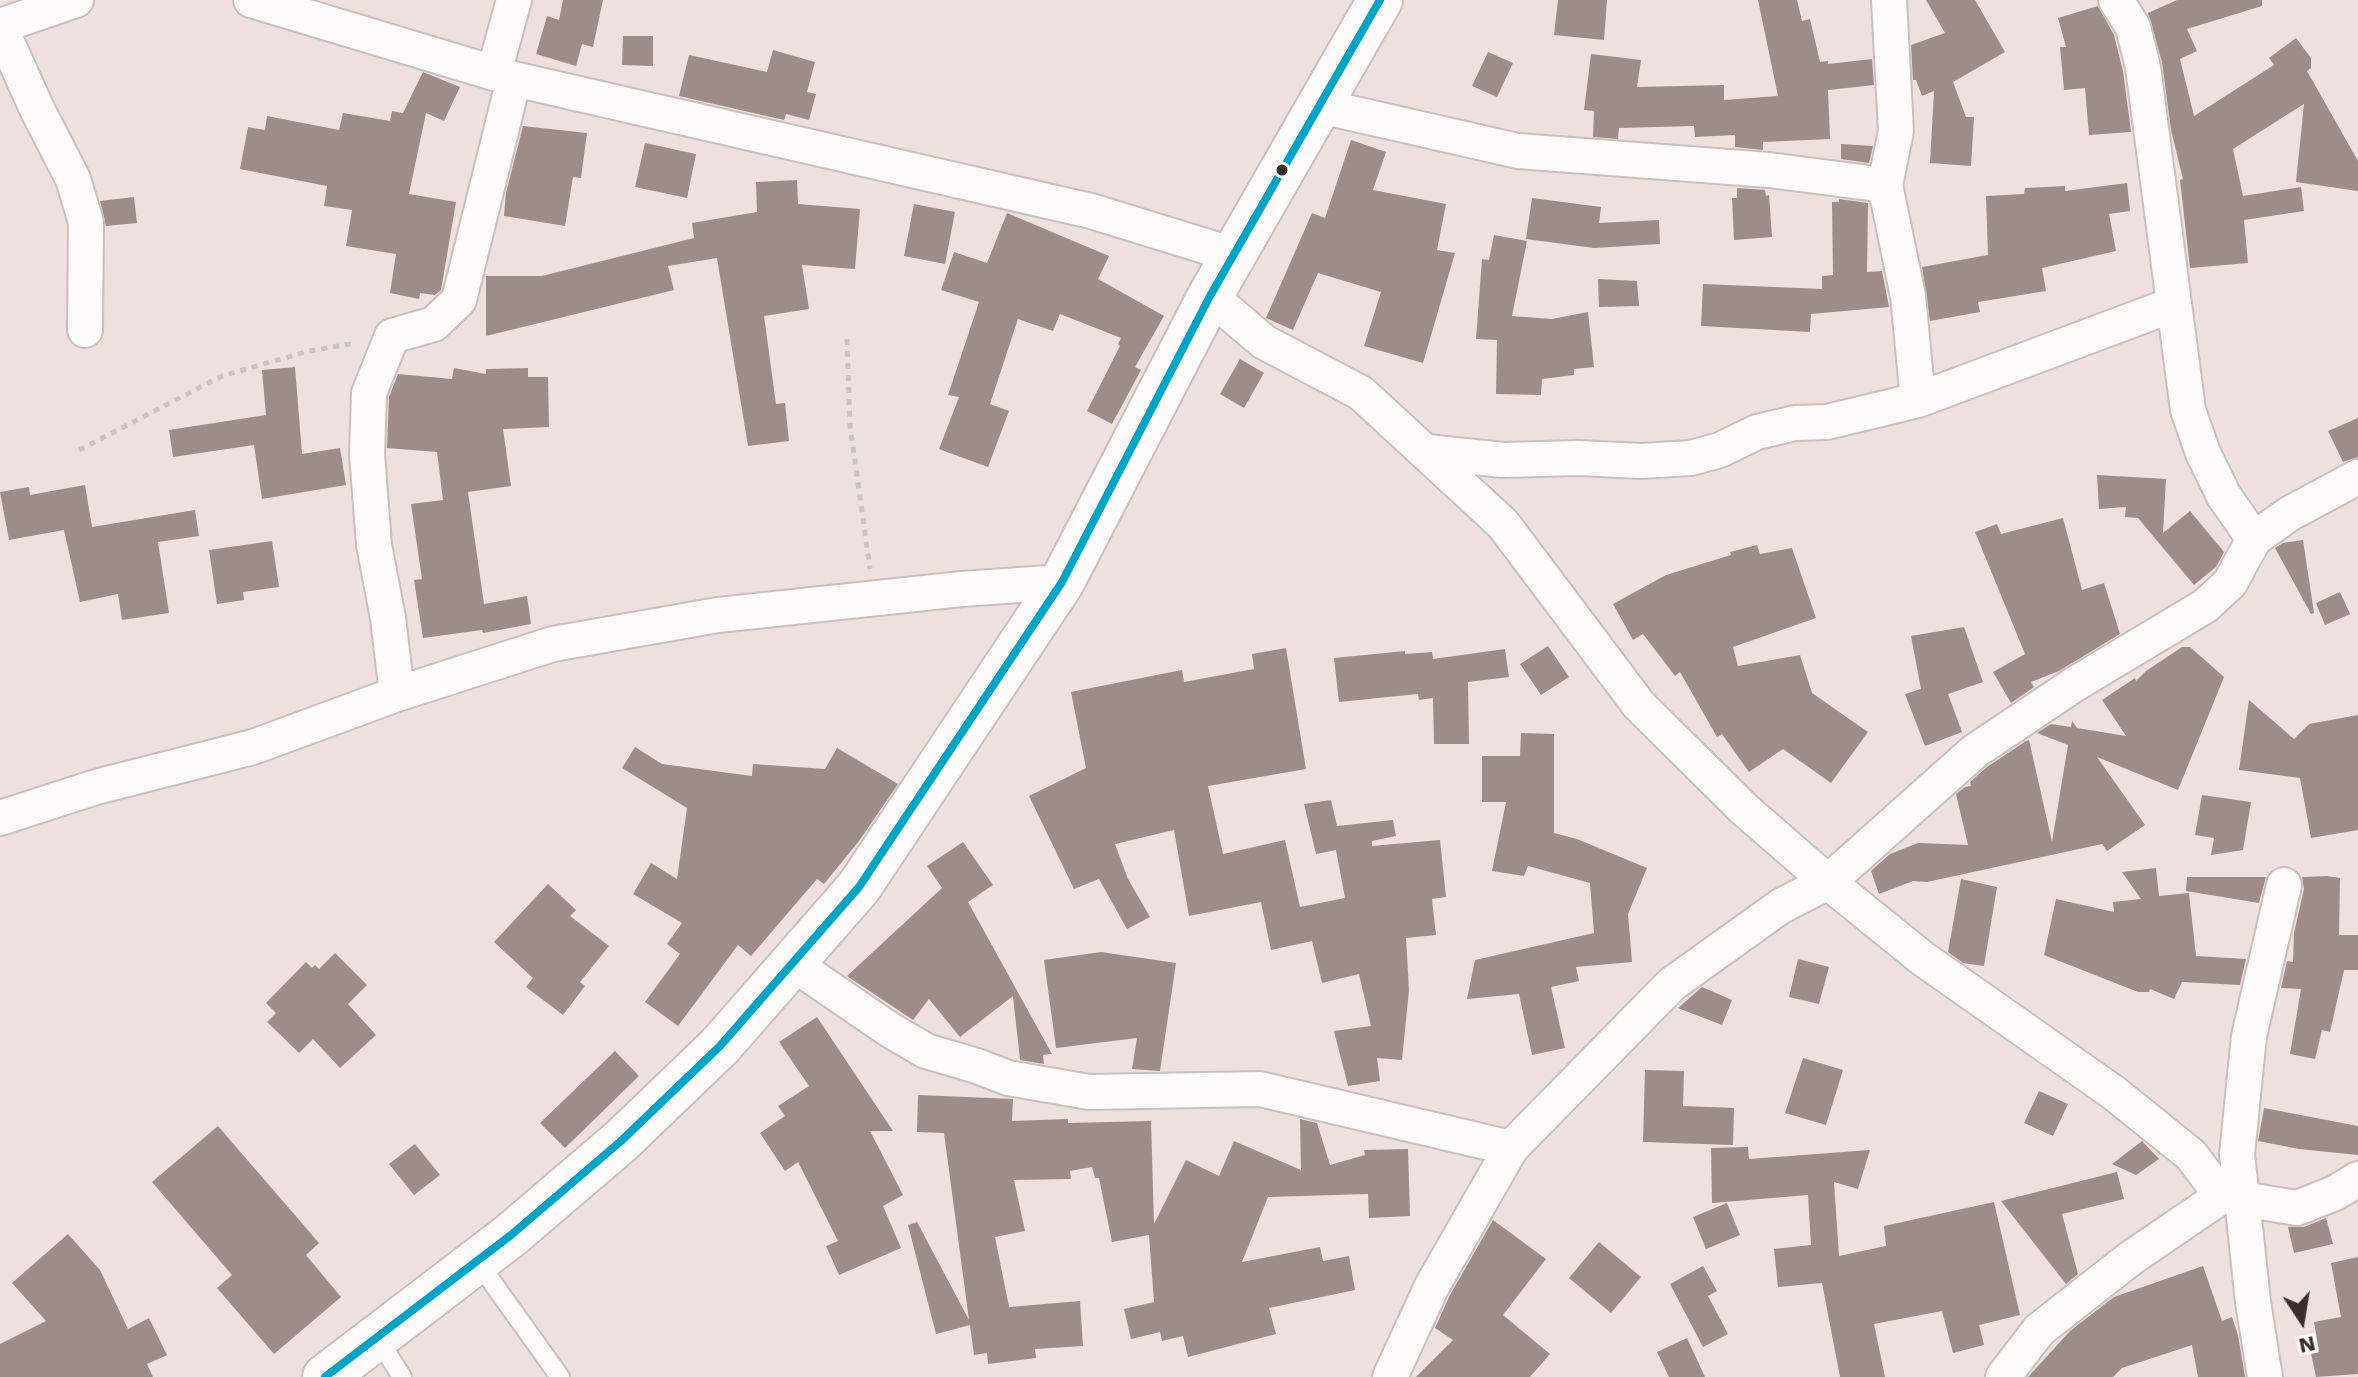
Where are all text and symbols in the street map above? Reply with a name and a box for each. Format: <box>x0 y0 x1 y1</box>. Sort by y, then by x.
unlabelled marker <box>1274 162 1290 178</box>
north arrow <box>2262 1281 2342 1361</box>
text: N <box>2297 1331 2318 1359</box>

